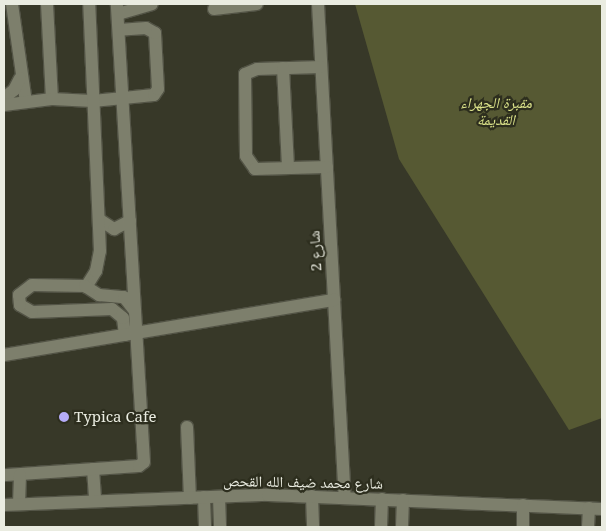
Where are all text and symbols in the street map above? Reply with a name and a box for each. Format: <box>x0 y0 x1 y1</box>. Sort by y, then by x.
park label: مقبرة الجهراء القديمة <box>460 93 532 128</box>
street label: شارع 2 <box>305 230 325 272</box>
place label: Typica Cafe <box>74 408 157 426</box>
marker: Typica Cafe <box>58 411 70 423</box>
street label: شارع محمد ضيف الله القحص <box>223 472 383 492</box>

